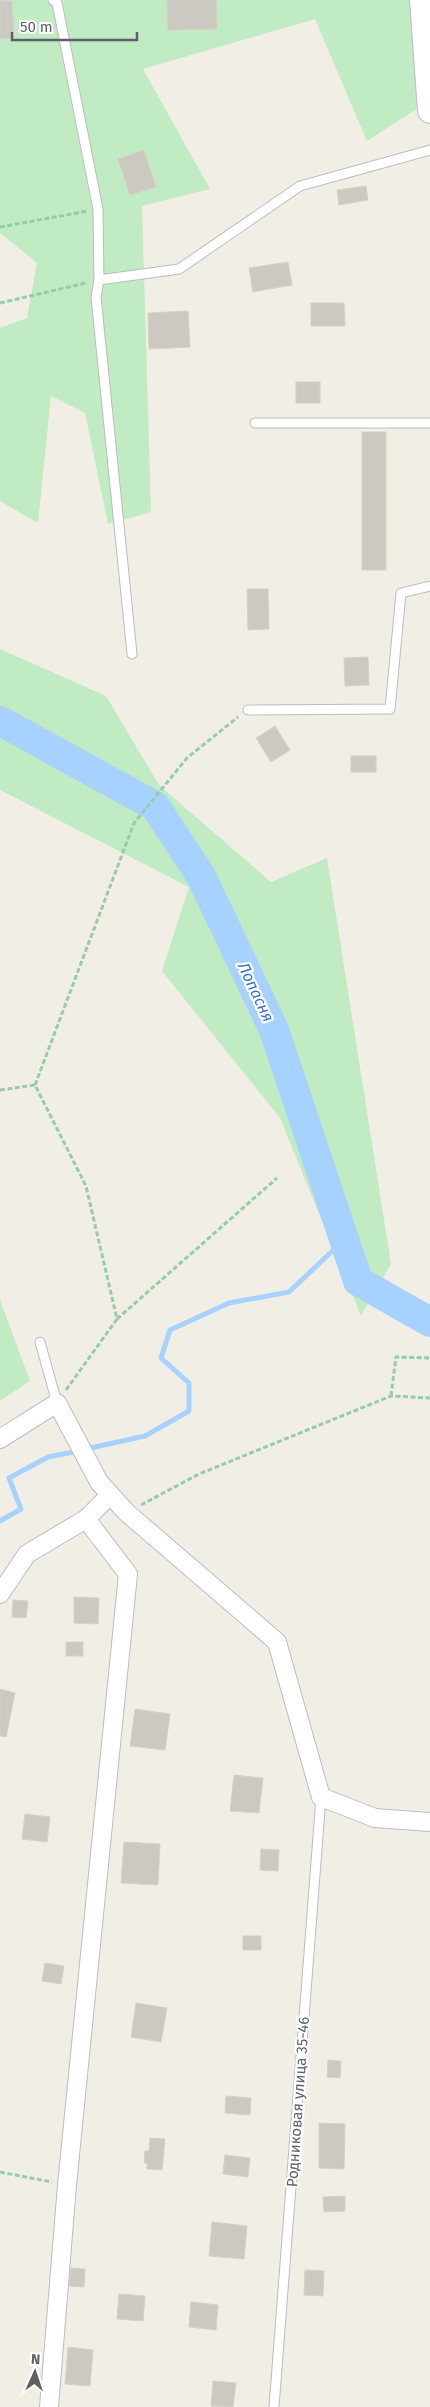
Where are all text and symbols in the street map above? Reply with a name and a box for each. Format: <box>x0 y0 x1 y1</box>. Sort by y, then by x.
scale bar <box>12 10 138 42</box>
text: 50 m <box>20 18 53 36</box>
water label: Лопасня <box>233 958 278 1025</box>
street label: Родниковая улица 35-46 <box>283 2016 313 2188</box>
north arrow <box>10 2347 60 2397</box>
text: N <box>31 2351 41 2368</box>

